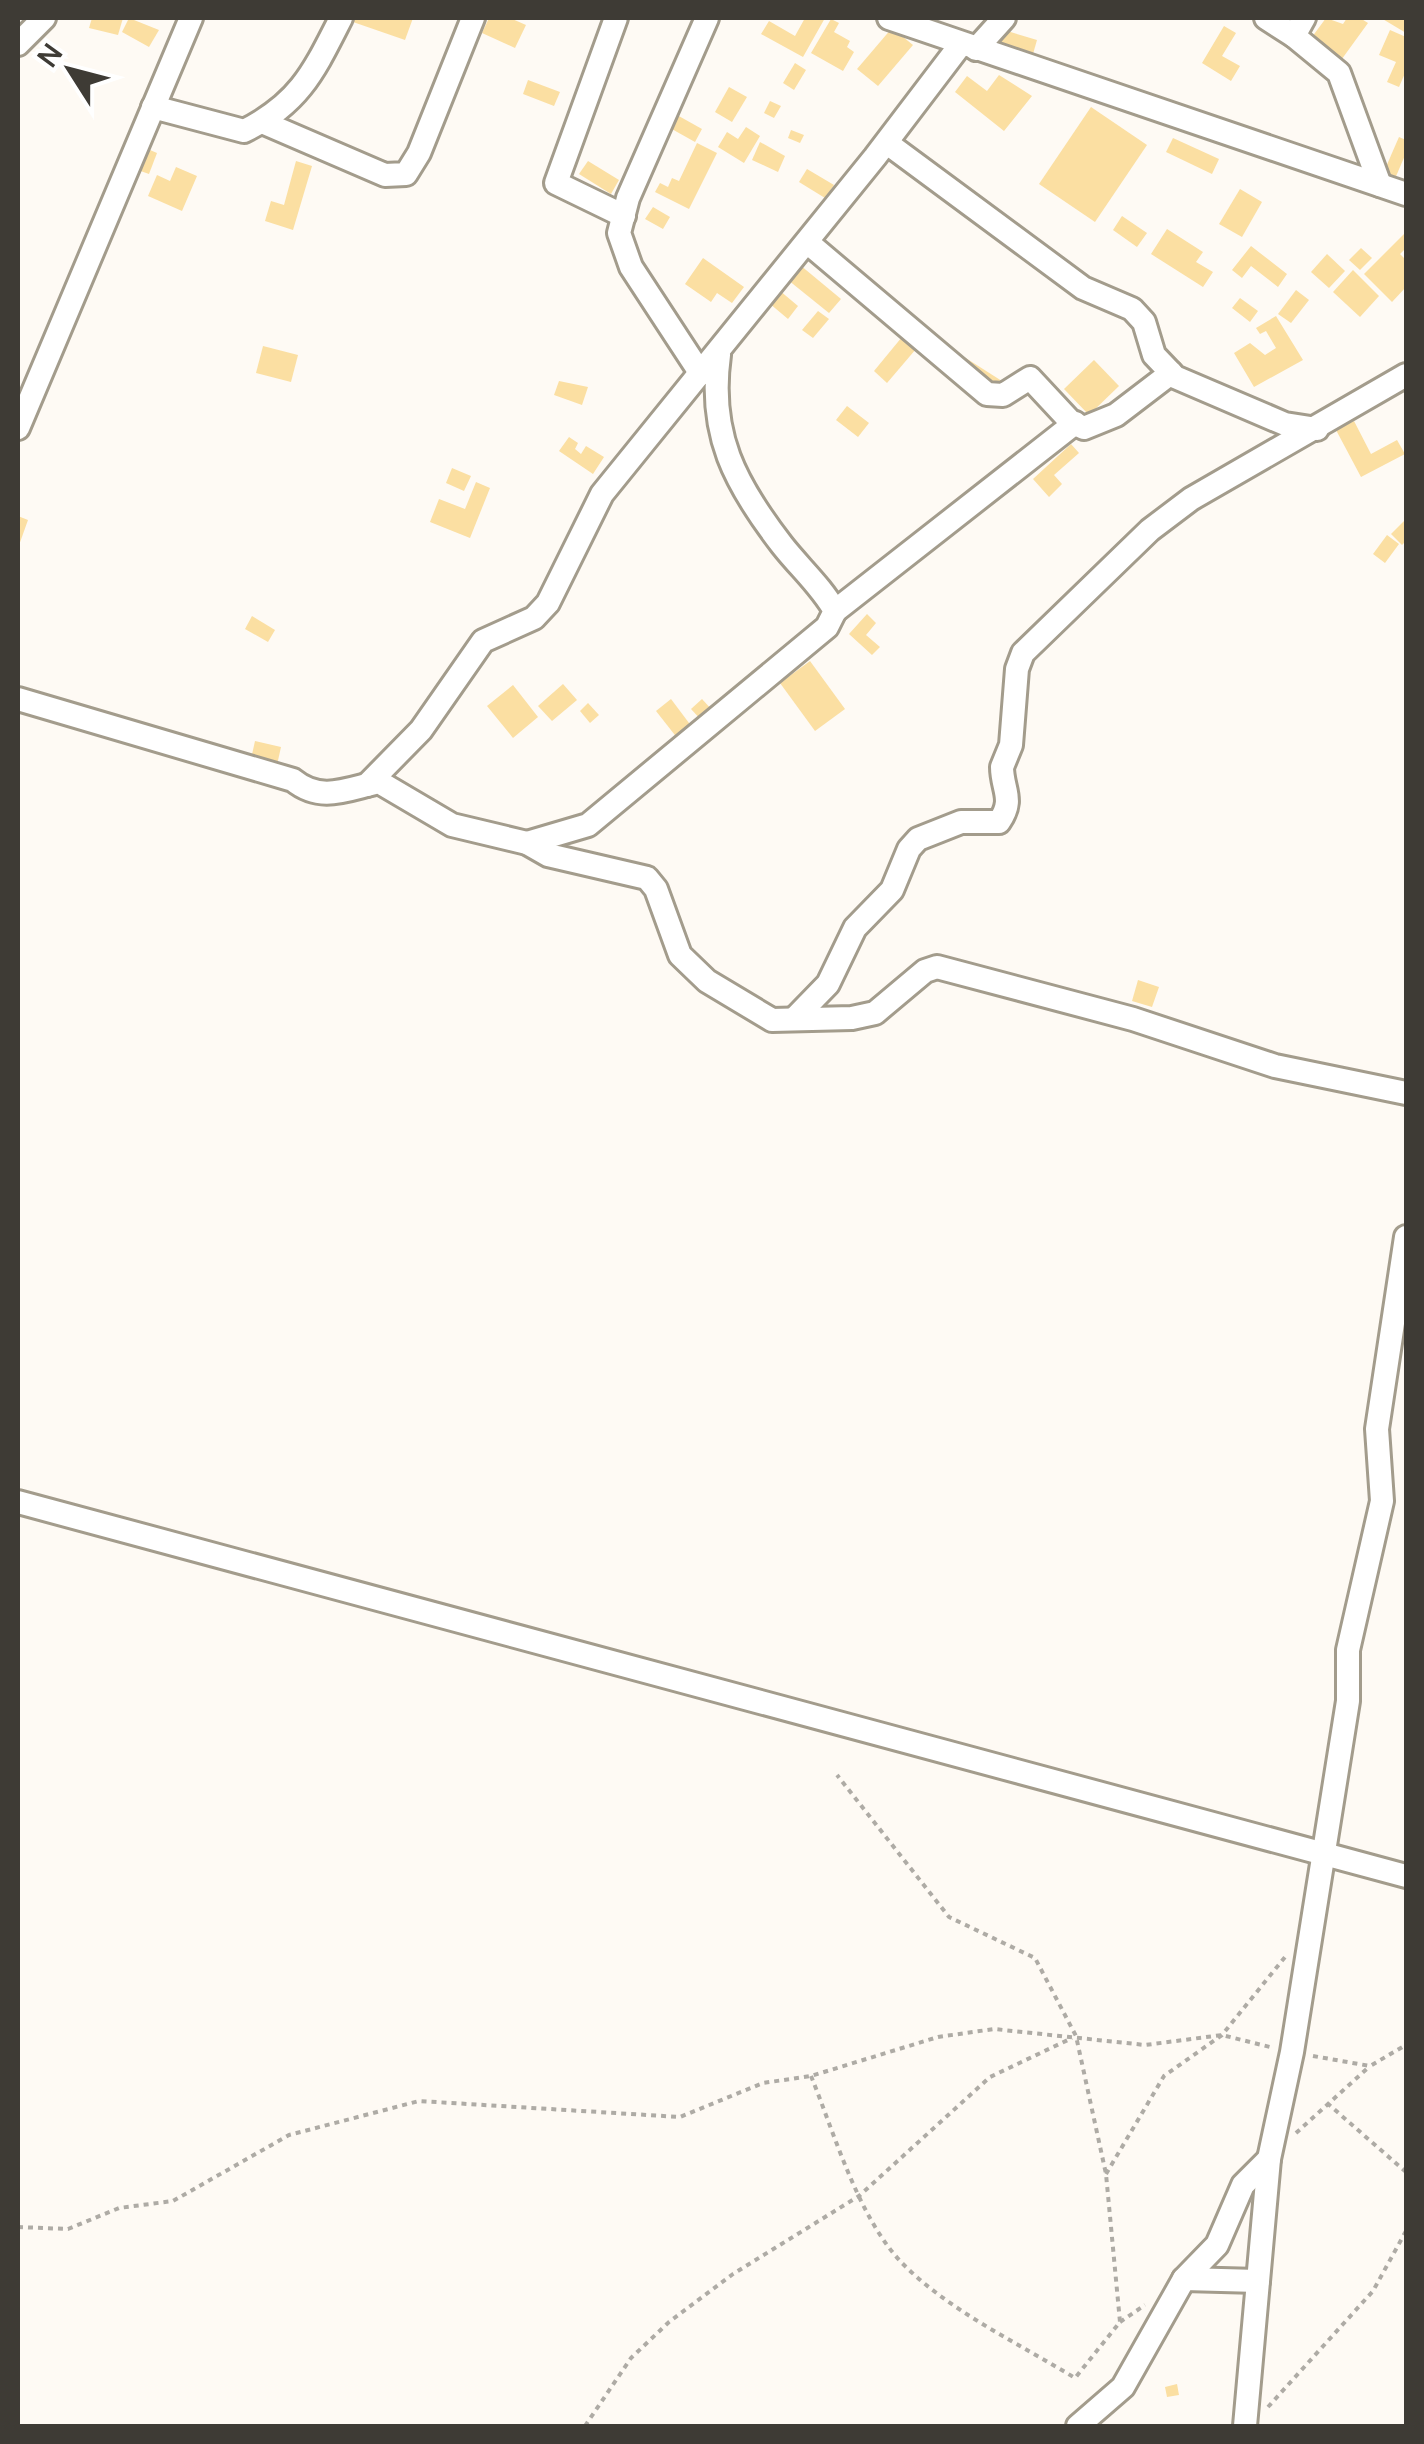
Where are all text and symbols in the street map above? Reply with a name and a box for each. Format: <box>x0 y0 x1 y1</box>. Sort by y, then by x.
north arrow <box>20 20 120 120</box>
text: N <box>28 35 70 74</box>

